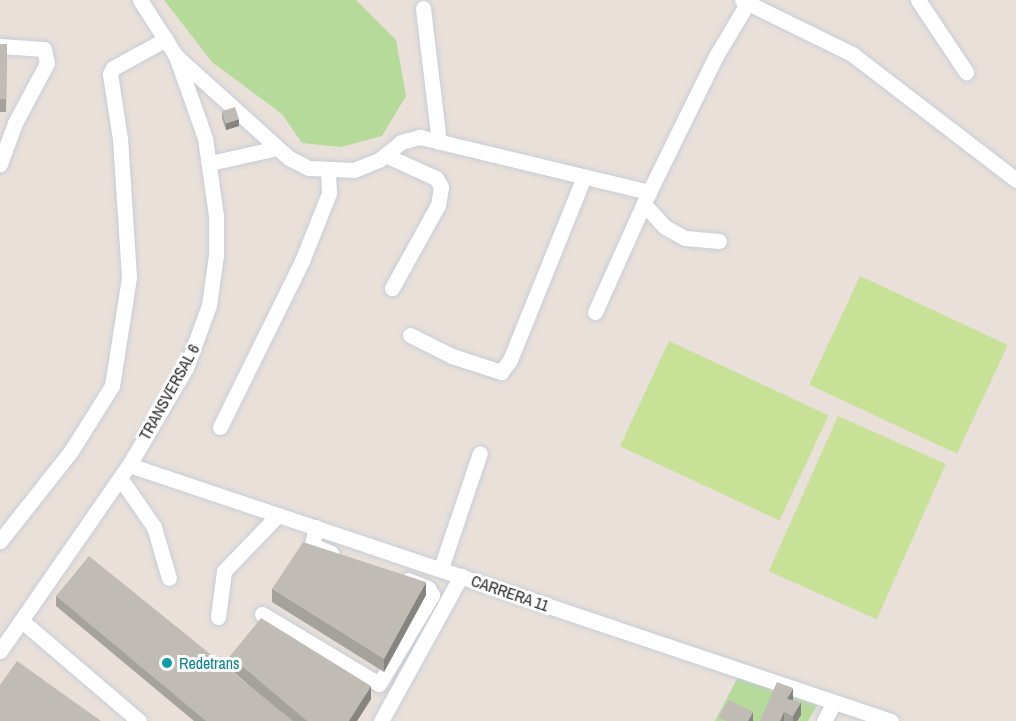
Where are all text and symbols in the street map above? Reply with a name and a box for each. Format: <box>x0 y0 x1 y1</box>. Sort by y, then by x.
street label: TRANSVERSAL 6 <box>135 340 203 444</box>
street label: CARRERA 11 <box>468 571 552 615</box>
place label: Redetrans <box>179 653 240 673</box>
marker: Redetrans <box>160 656 174 670</box>

